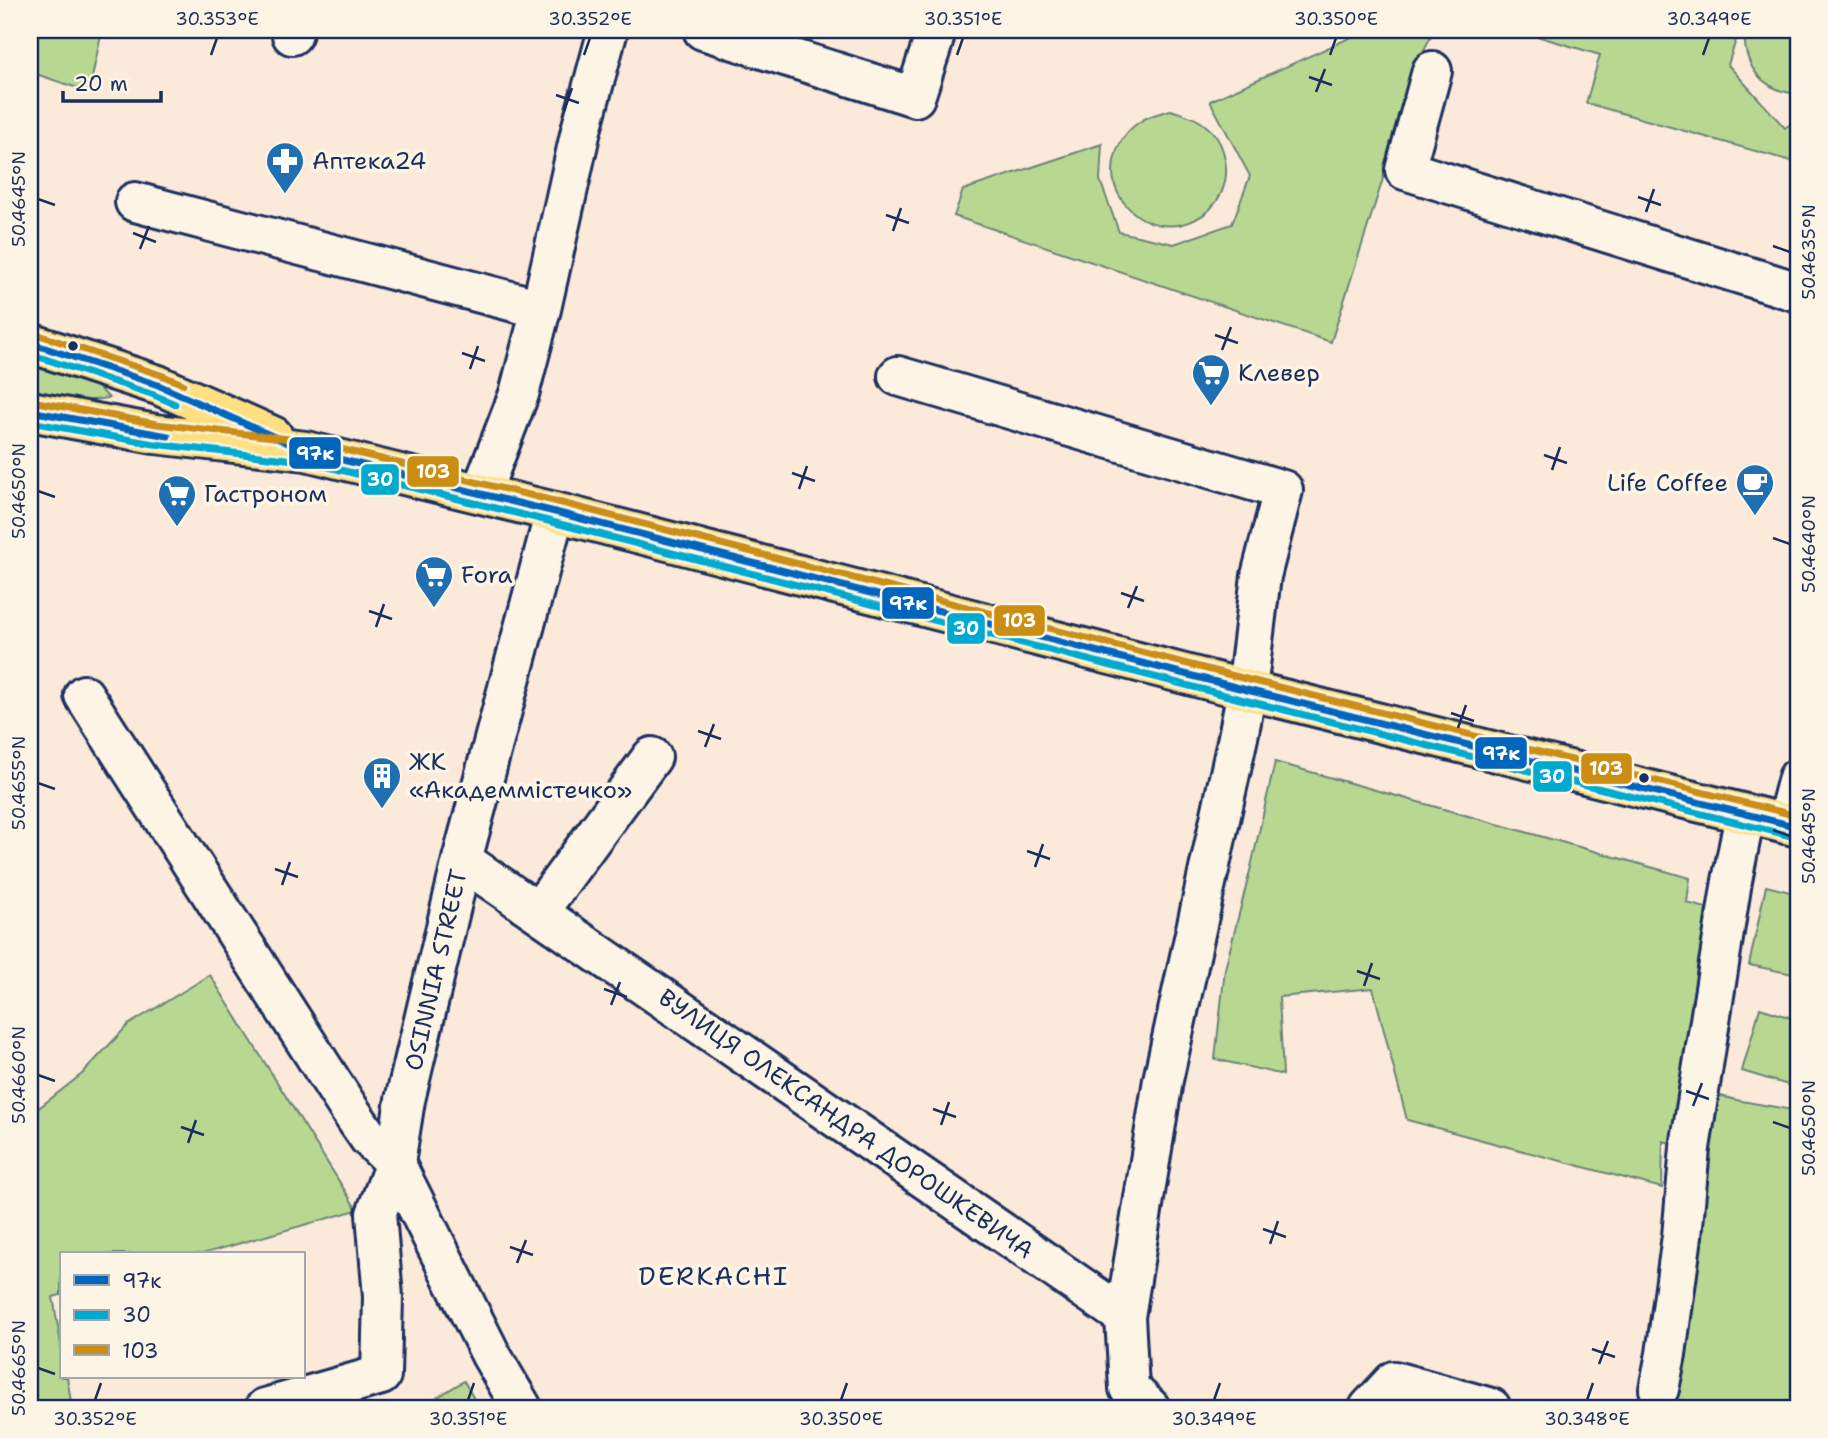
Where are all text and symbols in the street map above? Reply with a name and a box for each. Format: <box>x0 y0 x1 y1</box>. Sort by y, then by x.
text: 30.353°E <box>175 7 259 31</box>
text: 30.352°E <box>548 7 632 31</box>
text: 30.351°E <box>924 7 1002 31</box>
text: 30.350°E <box>1294 7 1378 31</box>
text: 30.349°E <box>1666 7 1752 31</box>
scale bar <box>63 60 161 104</box>
text: 20 m <box>74 70 128 98</box>
pharmacy icon: Аптека24 <box>264 140 306 195</box>
place label: Аптека24 <box>312 145 426 177</box>
text: 50.4645°N <box>7 151 31 247</box>
text: 50.4635°N <box>1797 204 1821 300</box>
unlabelled marker <box>66 339 80 353</box>
supermarket icon: Клевер <box>1190 352 1232 407</box>
place label: Клевер <box>1238 357 1320 389</box>
line badge: 97к <box>288 436 342 470</box>
text: 97к <box>296 441 334 466</box>
text: 50.4650°N <box>7 443 31 539</box>
line badge: 103 <box>406 455 460 488</box>
text: 103 <box>416 459 450 484</box>
cafe icon: Life Coffee <box>1734 462 1776 517</box>
line badge: 30 <box>360 463 400 496</box>
text: 30 <box>367 467 393 492</box>
place label: Life Coffee <box>1607 467 1728 499</box>
supermarket icon: Гастроном <box>156 473 198 528</box>
place label: Гастроном <box>204 478 327 510</box>
text: 50.4640°N <box>1797 495 1821 593</box>
supermarket icon: Fora <box>413 554 455 609</box>
place label: Fora <box>461 559 512 591</box>
line badge: 97к <box>881 586 935 620</box>
text: 97к <box>889 591 927 616</box>
line badge: 103 <box>993 604 1046 637</box>
text: 103 <box>1002 608 1036 633</box>
line badge: 30 <box>946 612 986 645</box>
text: 30 <box>953 616 979 641</box>
text: 50.4655°N <box>7 736 31 830</box>
line badge: 97к <box>1474 736 1528 770</box>
text: 97к <box>1482 741 1520 766</box>
place label: ЖК «Академмістечко» <box>409 746 632 806</box>
line badge: 103 <box>1580 752 1633 785</box>
building icon: ЖК «Академмістечко» <box>361 755 403 810</box>
text: 103 <box>1589 756 1623 781</box>
line badge: 30 <box>1532 760 1573 793</box>
text: 30 <box>1539 764 1565 789</box>
unlabelled marker <box>1637 771 1651 785</box>
text: 50.4645°N <box>1797 788 1821 884</box>
street label: OSINNIA STREET <box>397 866 475 1074</box>
street label: ВУЛИЦЯ ОЛЕКСАНДРА ДОРОШКЕВИЧА <box>652 982 1040 1266</box>
text: 50.4660°N <box>7 1026 31 1124</box>
text: 50.4650°N <box>1797 1080 1821 1176</box>
legend <box>60 1252 304 1378</box>
district label: DERKACHI <box>639 1258 789 1293</box>
text: 97к <box>122 1267 161 1295</box>
text: 30 <box>122 1301 151 1329</box>
text: 50.4665°N <box>7 1320 31 1416</box>
text: 103 <box>122 1337 159 1365</box>
text: 30.352°E <box>53 1407 137 1431</box>
text: 30.351°E <box>429 1407 507 1431</box>
text: 30.350°E <box>799 1407 883 1431</box>
text: 30.349°E <box>1171 1407 1257 1431</box>
text: 30.348°E <box>1544 1407 1630 1431</box>

